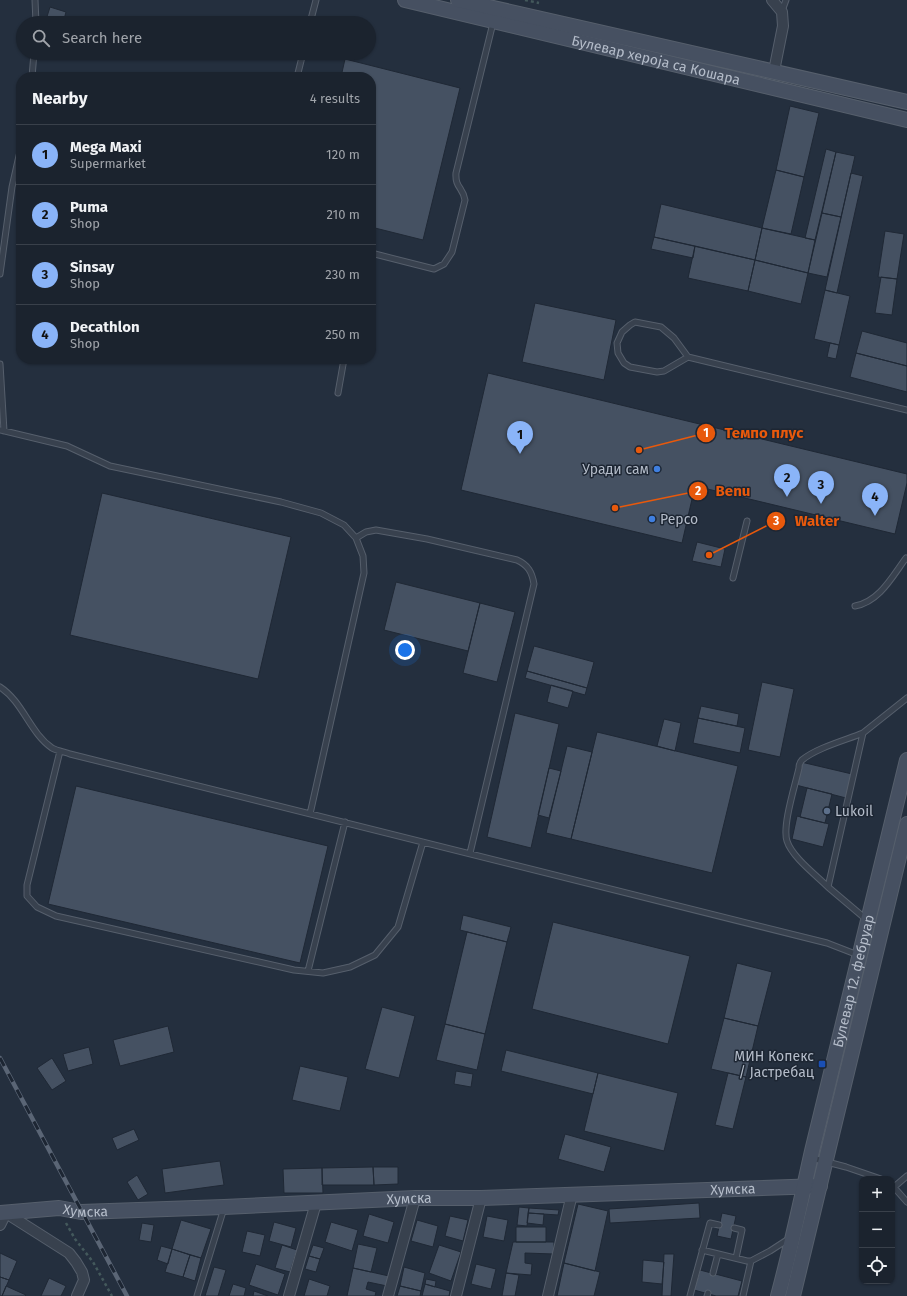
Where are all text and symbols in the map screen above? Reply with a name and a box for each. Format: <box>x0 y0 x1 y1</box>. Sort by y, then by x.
search box <box>16 16 376 60</box>
icon: search <box>30 27 52 49</box>
text: Search here <box>62 29 142 47</box>
street label: Булевар хероја са Кошара <box>570 32 742 88</box>
text: Nearby <box>32 88 87 109</box>
text: 4 results <box>310 91 360 106</box>
text: Mega Maxi <box>70 138 142 156</box>
text: 1 <box>42 147 48 162</box>
text: 120 m <box>326 147 360 162</box>
text: Supermarket <box>70 156 146 171</box>
text: Puma <box>70 198 108 216</box>
text: 2 <box>42 207 48 222</box>
text: 210 m <box>326 207 360 222</box>
text: Shop <box>70 216 100 231</box>
text: Sinsay <box>70 258 114 276</box>
text: 3 <box>42 267 48 282</box>
text: 230 m <box>325 267 360 282</box>
text: Shop <box>70 276 100 291</box>
text: Decathlon <box>70 318 140 336</box>
text: 4 <box>41 327 49 342</box>
text: 250 m <box>325 327 360 342</box>
text: Shop <box>70 336 100 351</box>
callout: Темпо плус <box>696 420 811 447</box>
pin: 1 <box>507 421 533 454</box>
text: Темпо плус <box>725 424 804 442</box>
text: 1 <box>703 426 709 440</box>
place label: Уради сам <box>582 461 649 478</box>
marker: Уради сам <box>652 464 662 474</box>
pin: 2 <box>774 464 800 497</box>
pin: 3 <box>808 471 834 504</box>
callout: Benu <box>688 477 759 504</box>
text: Benu <box>716 482 750 500</box>
pin: 4 <box>862 483 888 516</box>
text: 2 <box>695 484 701 498</box>
callout: Walter <box>766 507 847 534</box>
place label: Pepco <box>660 511 698 528</box>
text: Walter <box>795 512 840 530</box>
marker: Pepco <box>647 514 657 524</box>
text: 3 <box>772 514 779 528</box>
your location <box>395 640 415 660</box>
place label: Lukoil <box>835 803 873 820</box>
marker: Lukoil <box>822 806 832 816</box>
street label: Булевар 12. фебруар <box>829 913 878 1049</box>
place label: МИН Копекс / Јастребац <box>734 1048 814 1081</box>
marker: МИН Копекс / Јастребац <box>817 1059 827 1069</box>
map controls <box>859 1176 895 1284</box>
button: + <box>859 1176 895 1212</box>
street label: Хумска <box>710 1180 756 1198</box>
street label: Хумска <box>386 1189 432 1208</box>
street label: Хумска <box>62 1200 108 1221</box>
button: − <box>859 1212 895 1248</box>
button: locate <box>859 1248 895 1284</box>

